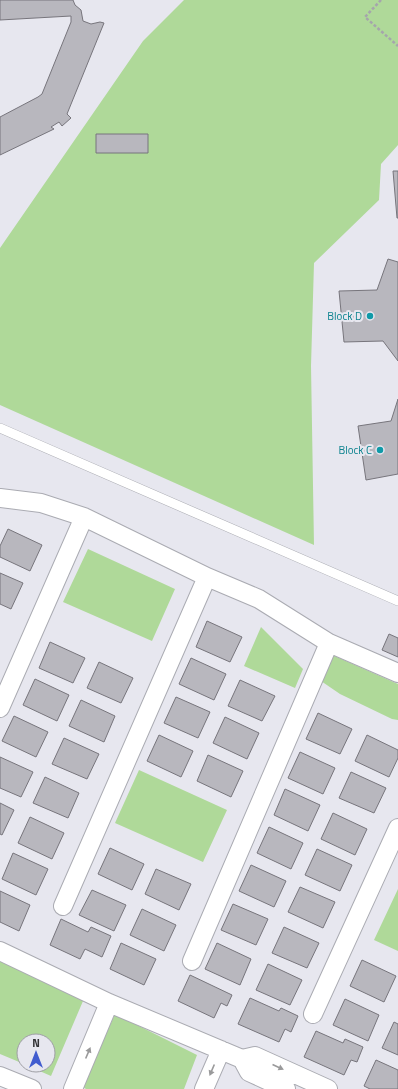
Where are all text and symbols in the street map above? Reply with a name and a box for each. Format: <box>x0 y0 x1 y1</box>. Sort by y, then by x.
place label: Block D <box>327 308 362 324</box>
marker: Block D <box>365 311 375 321</box>
place label: Block C <box>338 442 372 458</box>
marker: Block C <box>375 445 385 455</box>
north arrow <box>16 1033 56 1073</box>
text: N <box>32 1035 40 1051</box>
one-way arrow <box>85 1047 92 1059</box>
one-way arrow <box>209 1064 215 1076</box>
one-way arrow <box>273 1064 285 1070</box>

